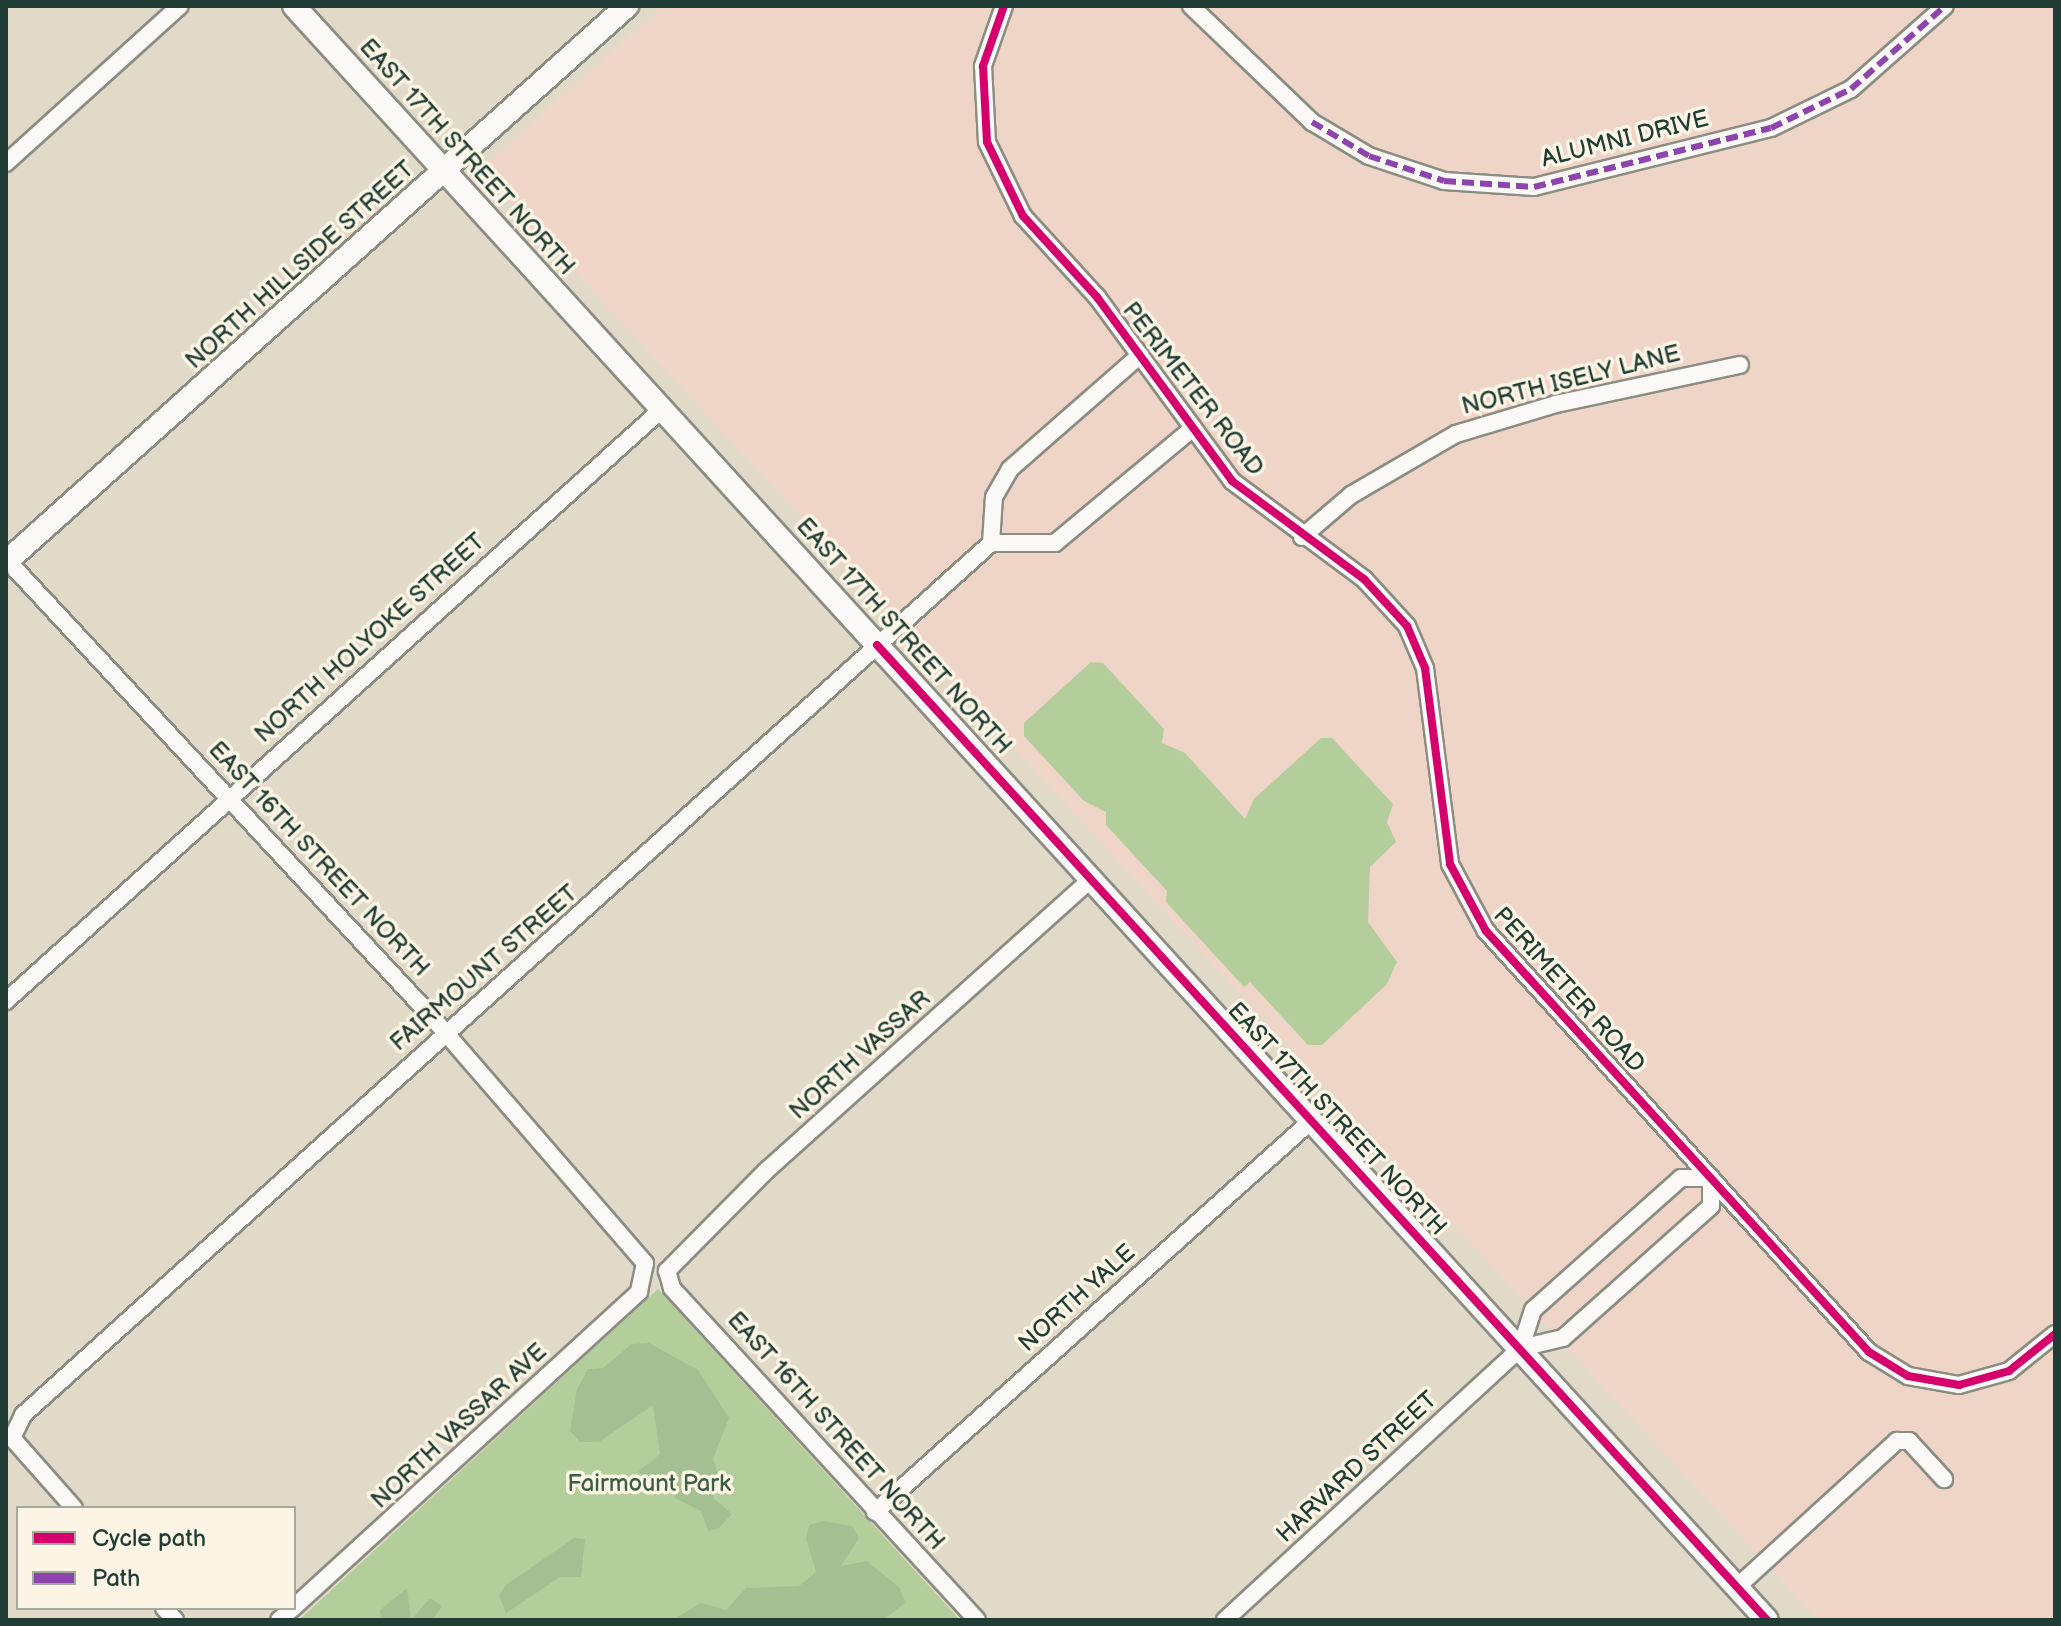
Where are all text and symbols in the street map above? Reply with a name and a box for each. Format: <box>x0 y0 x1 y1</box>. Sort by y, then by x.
street label: EAST 17TH STREET NORTH <box>353 33 581 281</box>
street label: ALUMNI DRIVE <box>1538 104 1712 174</box>
street label: NORTH HILLSIDE STREET <box>180 155 420 375</box>
street label: PERIMETER ROAD <box>1116 296 1270 482</box>
street label: NORTH ISELY LANE <box>1459 339 1683 421</box>
street label: EAST 17TH STREET NORTH <box>790 512 1018 760</box>
street label: NORTH HOLYOKE STREET <box>249 527 491 749</box>
street label: EAST 16TH STREET NORTH <box>202 735 436 983</box>
street label: FAIRMOUNT STREET <box>384 879 584 1057</box>
street label: PERIMETER ROAD <box>1487 901 1651 1079</box>
street label: NORTH VASSAR <box>783 984 937 1126</box>
street label: EAST 17TH STREET NORTH <box>1221 996 1453 1242</box>
street label: NORTH YALE <box>1012 1238 1142 1358</box>
street label: EAST 16TH STREET NORTH <box>721 1306 951 1556</box>
street label: NORTH VASSAR AVE <box>365 1337 553 1515</box>
street label: HARVARD STREET <box>1271 1385 1443 1549</box>
park label: Fairmount Park <box>567 1470 731 1498</box>
legend <box>16 1506 296 1610</box>
text: Cycle path <box>92 1524 206 1553</box>
text: Path <box>92 1564 140 1593</box>

